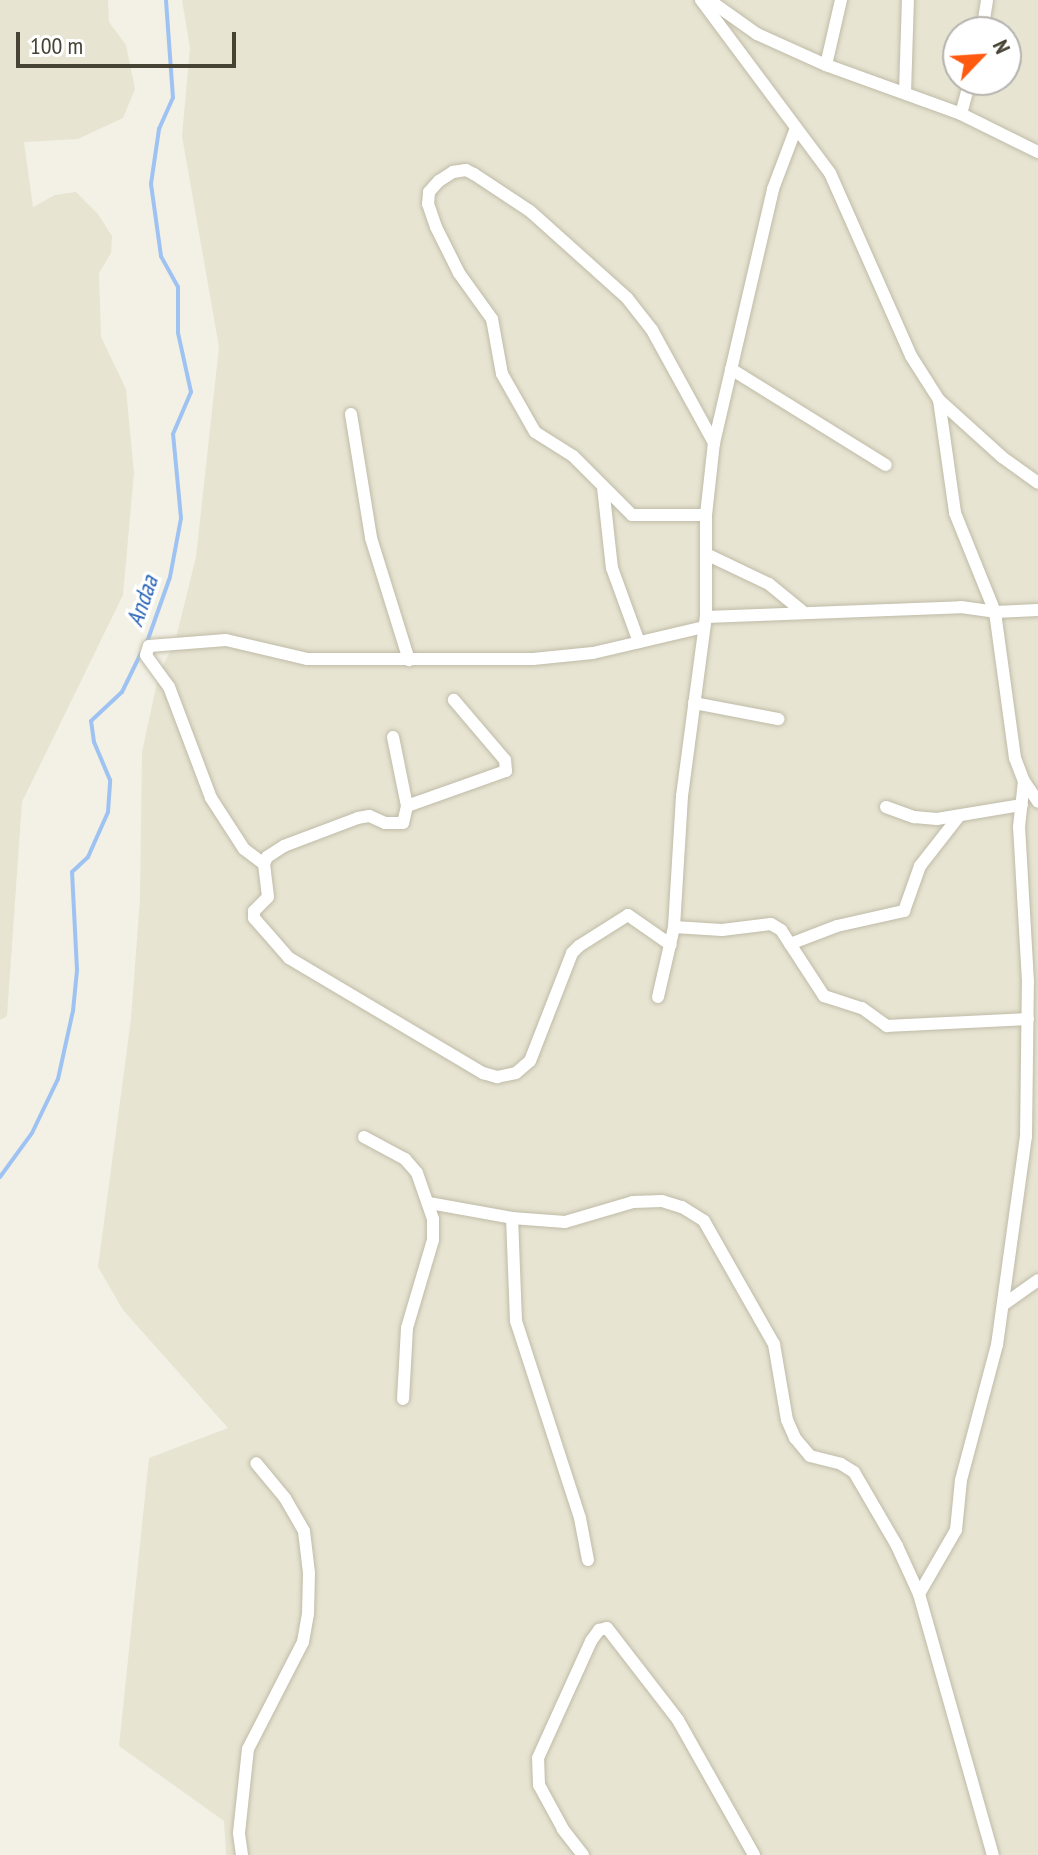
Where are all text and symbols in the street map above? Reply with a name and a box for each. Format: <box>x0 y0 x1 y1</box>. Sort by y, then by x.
scale bar <box>20 16 240 66</box>
north arrow <box>942 16 1022 96</box>
text: 100 m <box>30 30 83 61</box>
text: N <box>987 35 1017 58</box>
water label: Andaa <box>120 572 164 630</box>

